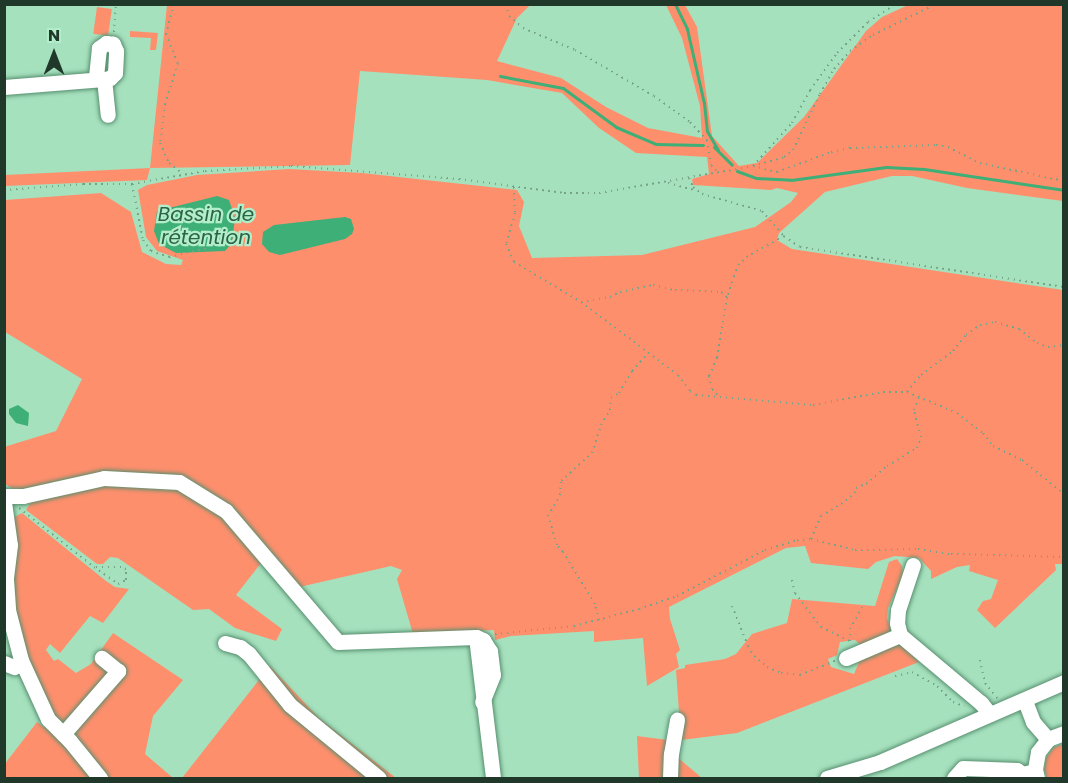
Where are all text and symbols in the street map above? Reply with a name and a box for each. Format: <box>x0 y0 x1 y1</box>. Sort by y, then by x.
north arrow <box>24 24 84 84</box>
text: N <box>48 24 60 47</box>
water label: Bassin de rétention <box>158 202 254 249</box>

